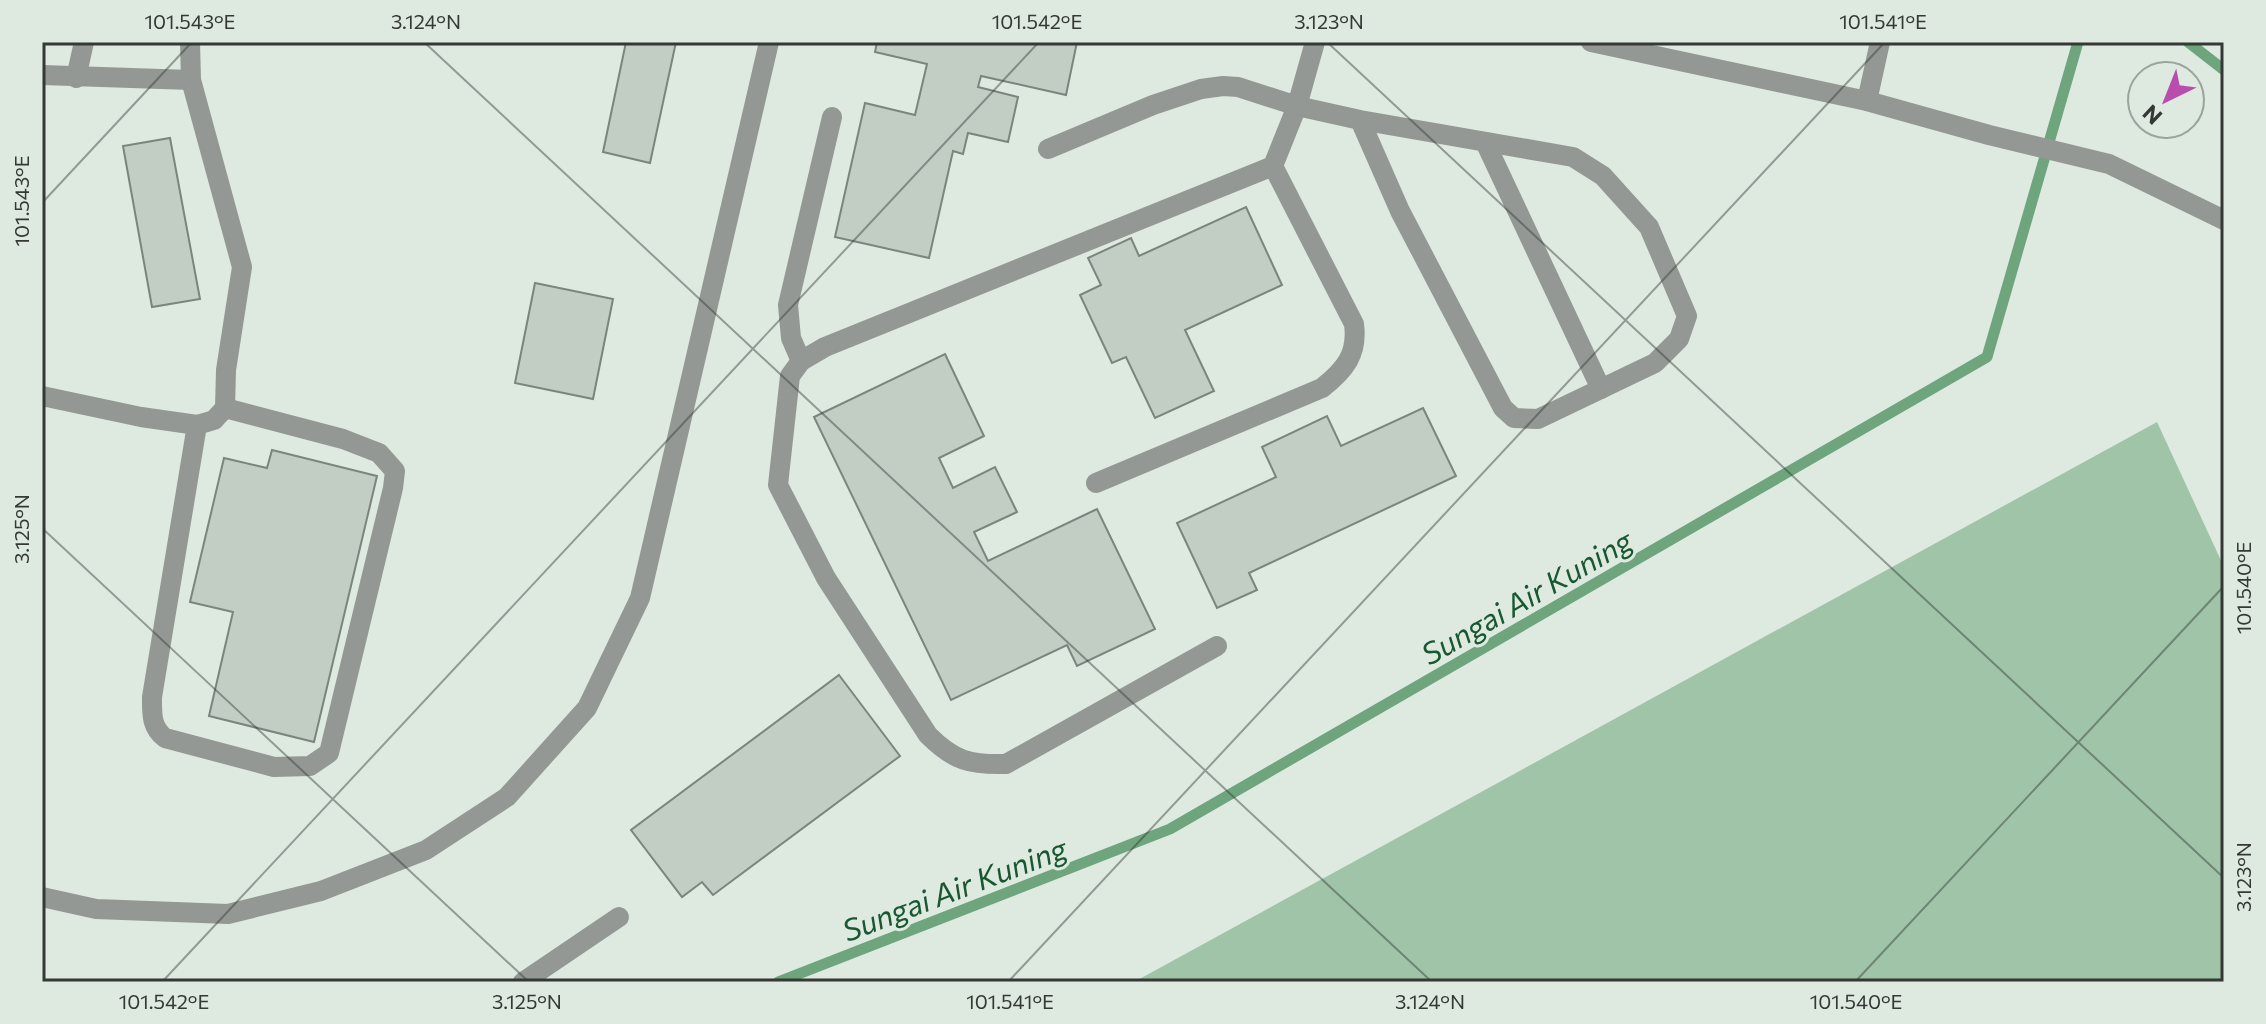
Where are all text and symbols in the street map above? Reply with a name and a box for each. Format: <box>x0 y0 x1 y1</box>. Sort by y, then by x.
text: 101.543°E <box>144 9 236 33</box>
text: 3.124°N <box>391 9 461 33</box>
text: 101.542°E <box>992 9 1082 33</box>
text: 3.123°N <box>1294 9 1364 33</box>
text: 101.541°E <box>1839 9 1927 33</box>
north arrow <box>2126 60 2206 140</box>
text: N <box>2137 99 2167 130</box>
text: 101.543°E <box>9 155 33 247</box>
text: 3.125°N <box>9 494 33 564</box>
water label: Sungai Air Kuning <box>1414 520 1640 671</box>
text: 101.540°E <box>2231 542 2255 634</box>
water label: Sungai Air Kuning <box>836 828 1073 948</box>
text: 3.123°N <box>2231 842 2255 912</box>
text: 101.542°E <box>119 989 209 1013</box>
text: 3.125°N <box>492 989 562 1013</box>
text: 101.541°E <box>966 989 1054 1013</box>
text: 3.124°N <box>1395 989 1465 1013</box>
text: 101.540°E <box>1810 989 1902 1013</box>

